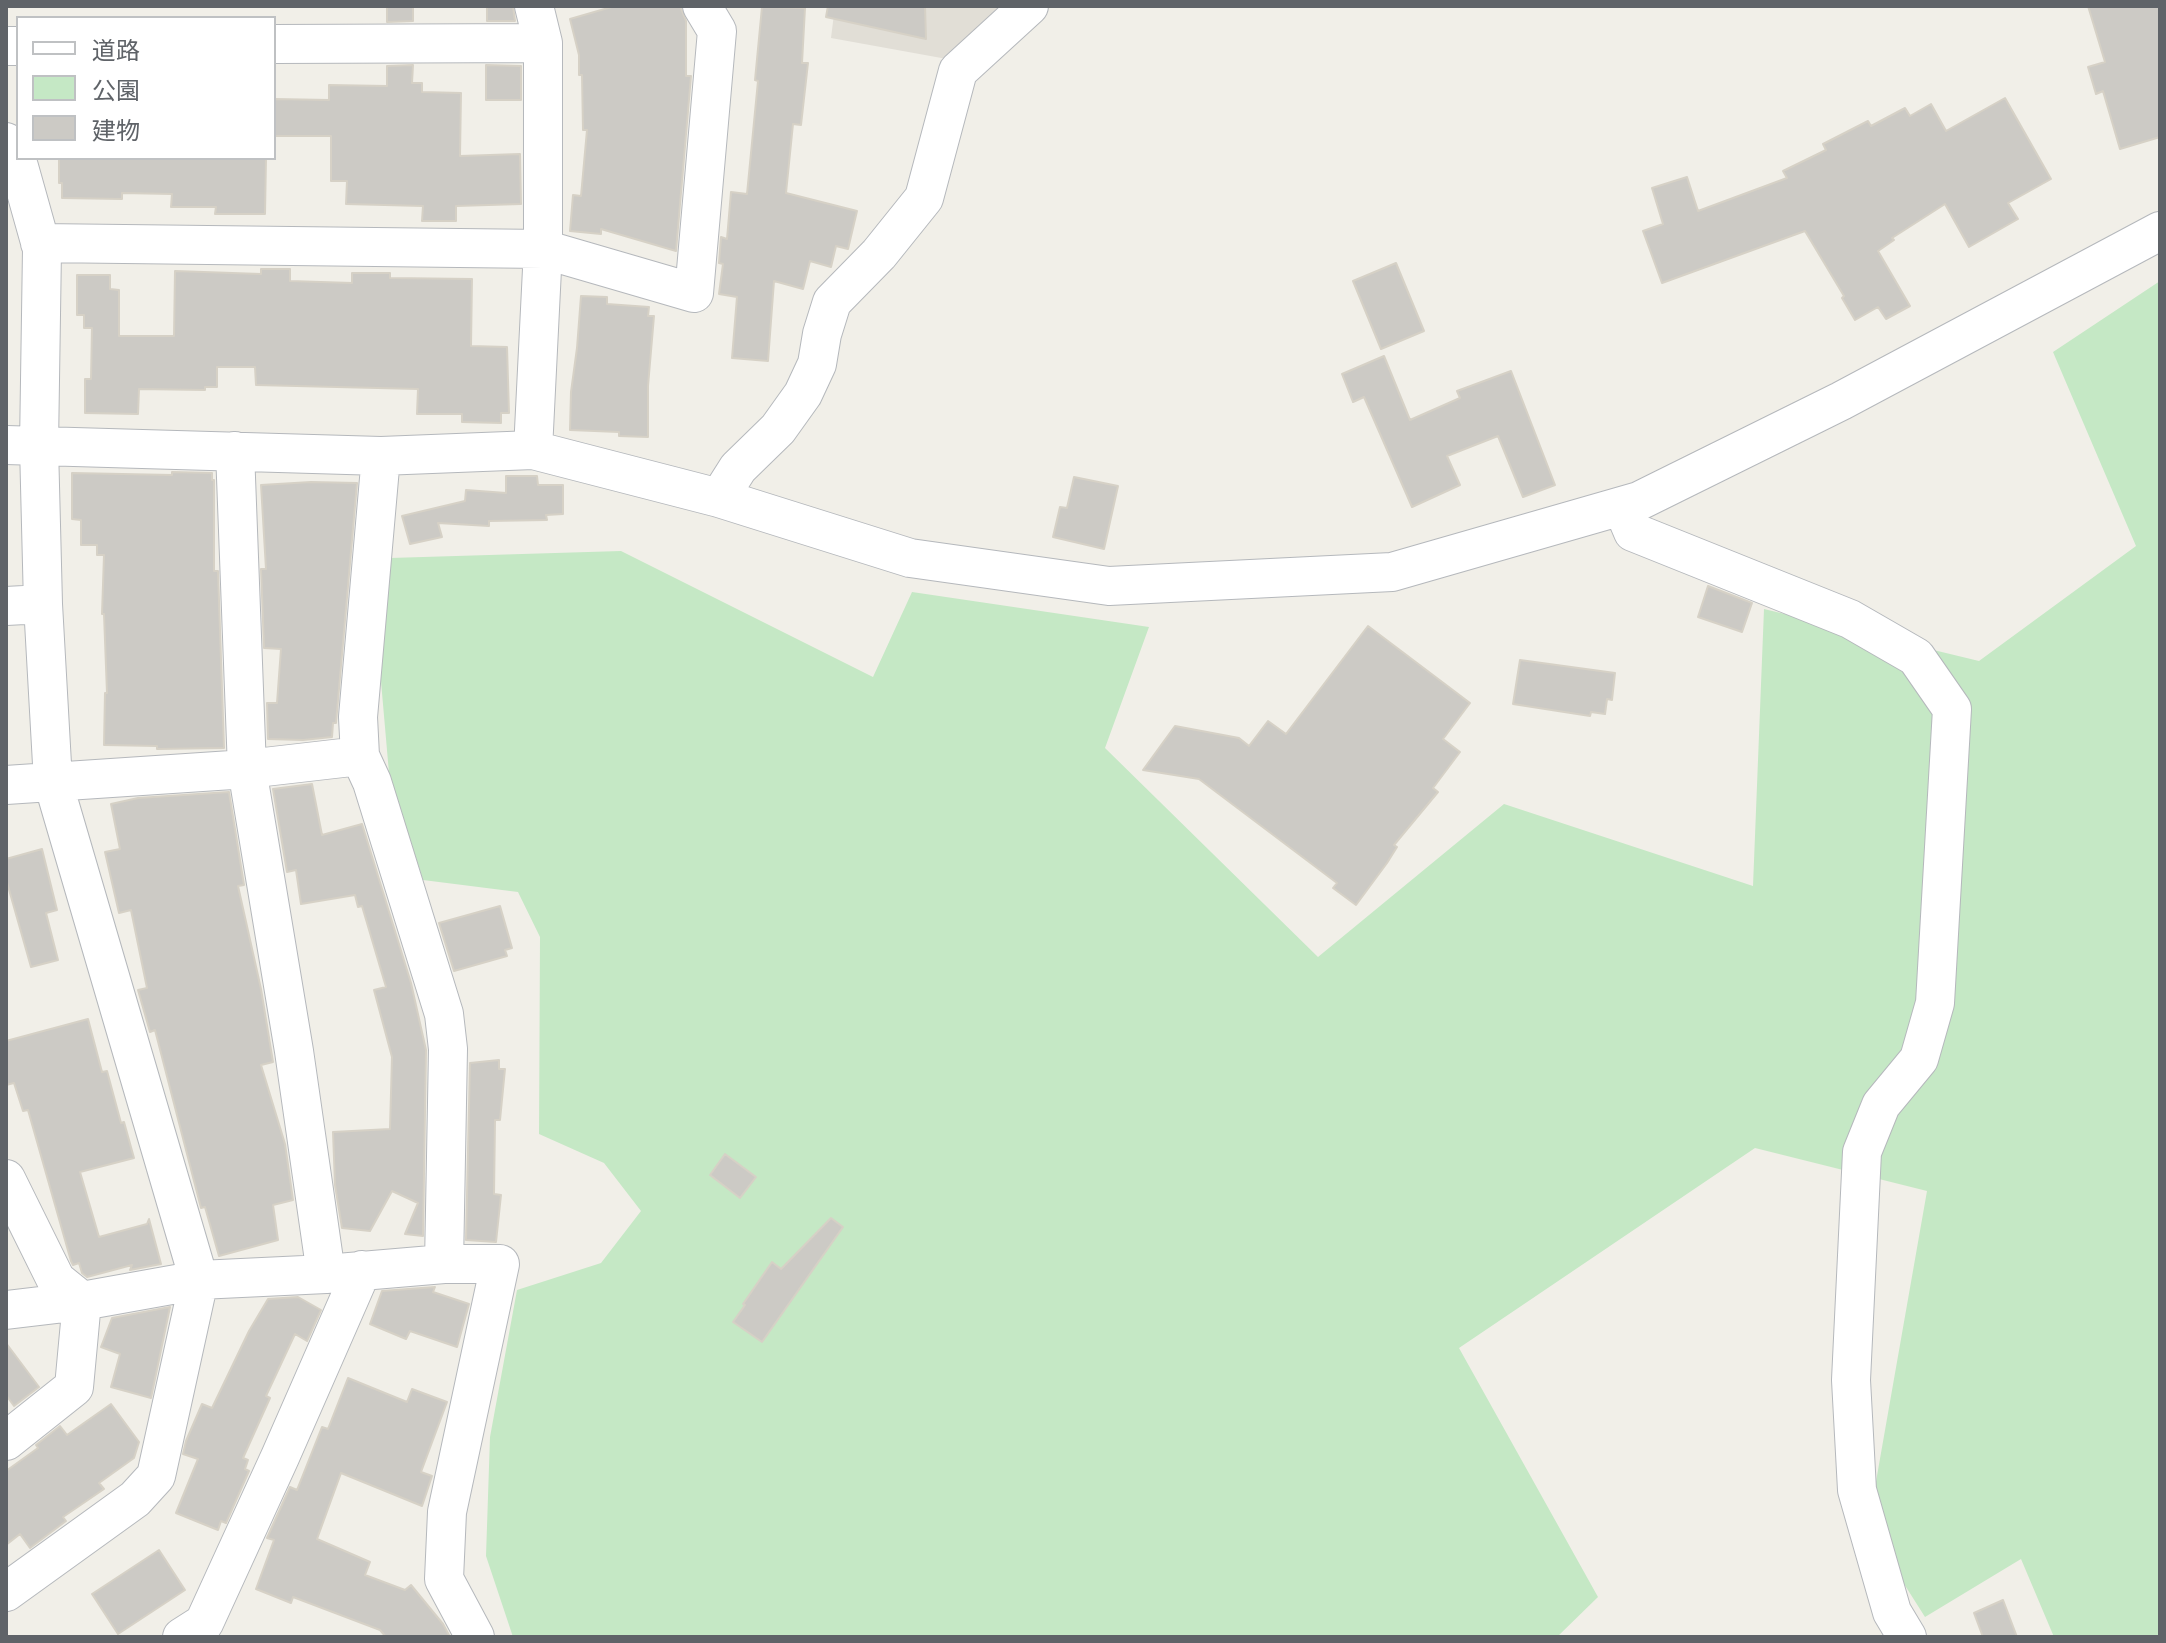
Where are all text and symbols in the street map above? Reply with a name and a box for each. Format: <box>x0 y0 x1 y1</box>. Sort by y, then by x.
legend <box>16 16 276 160</box>
text: 道路 <box>92 37 140 65</box>
text: 公園 <box>92 77 140 105</box>
text: 建物 <box>92 117 140 145</box>

